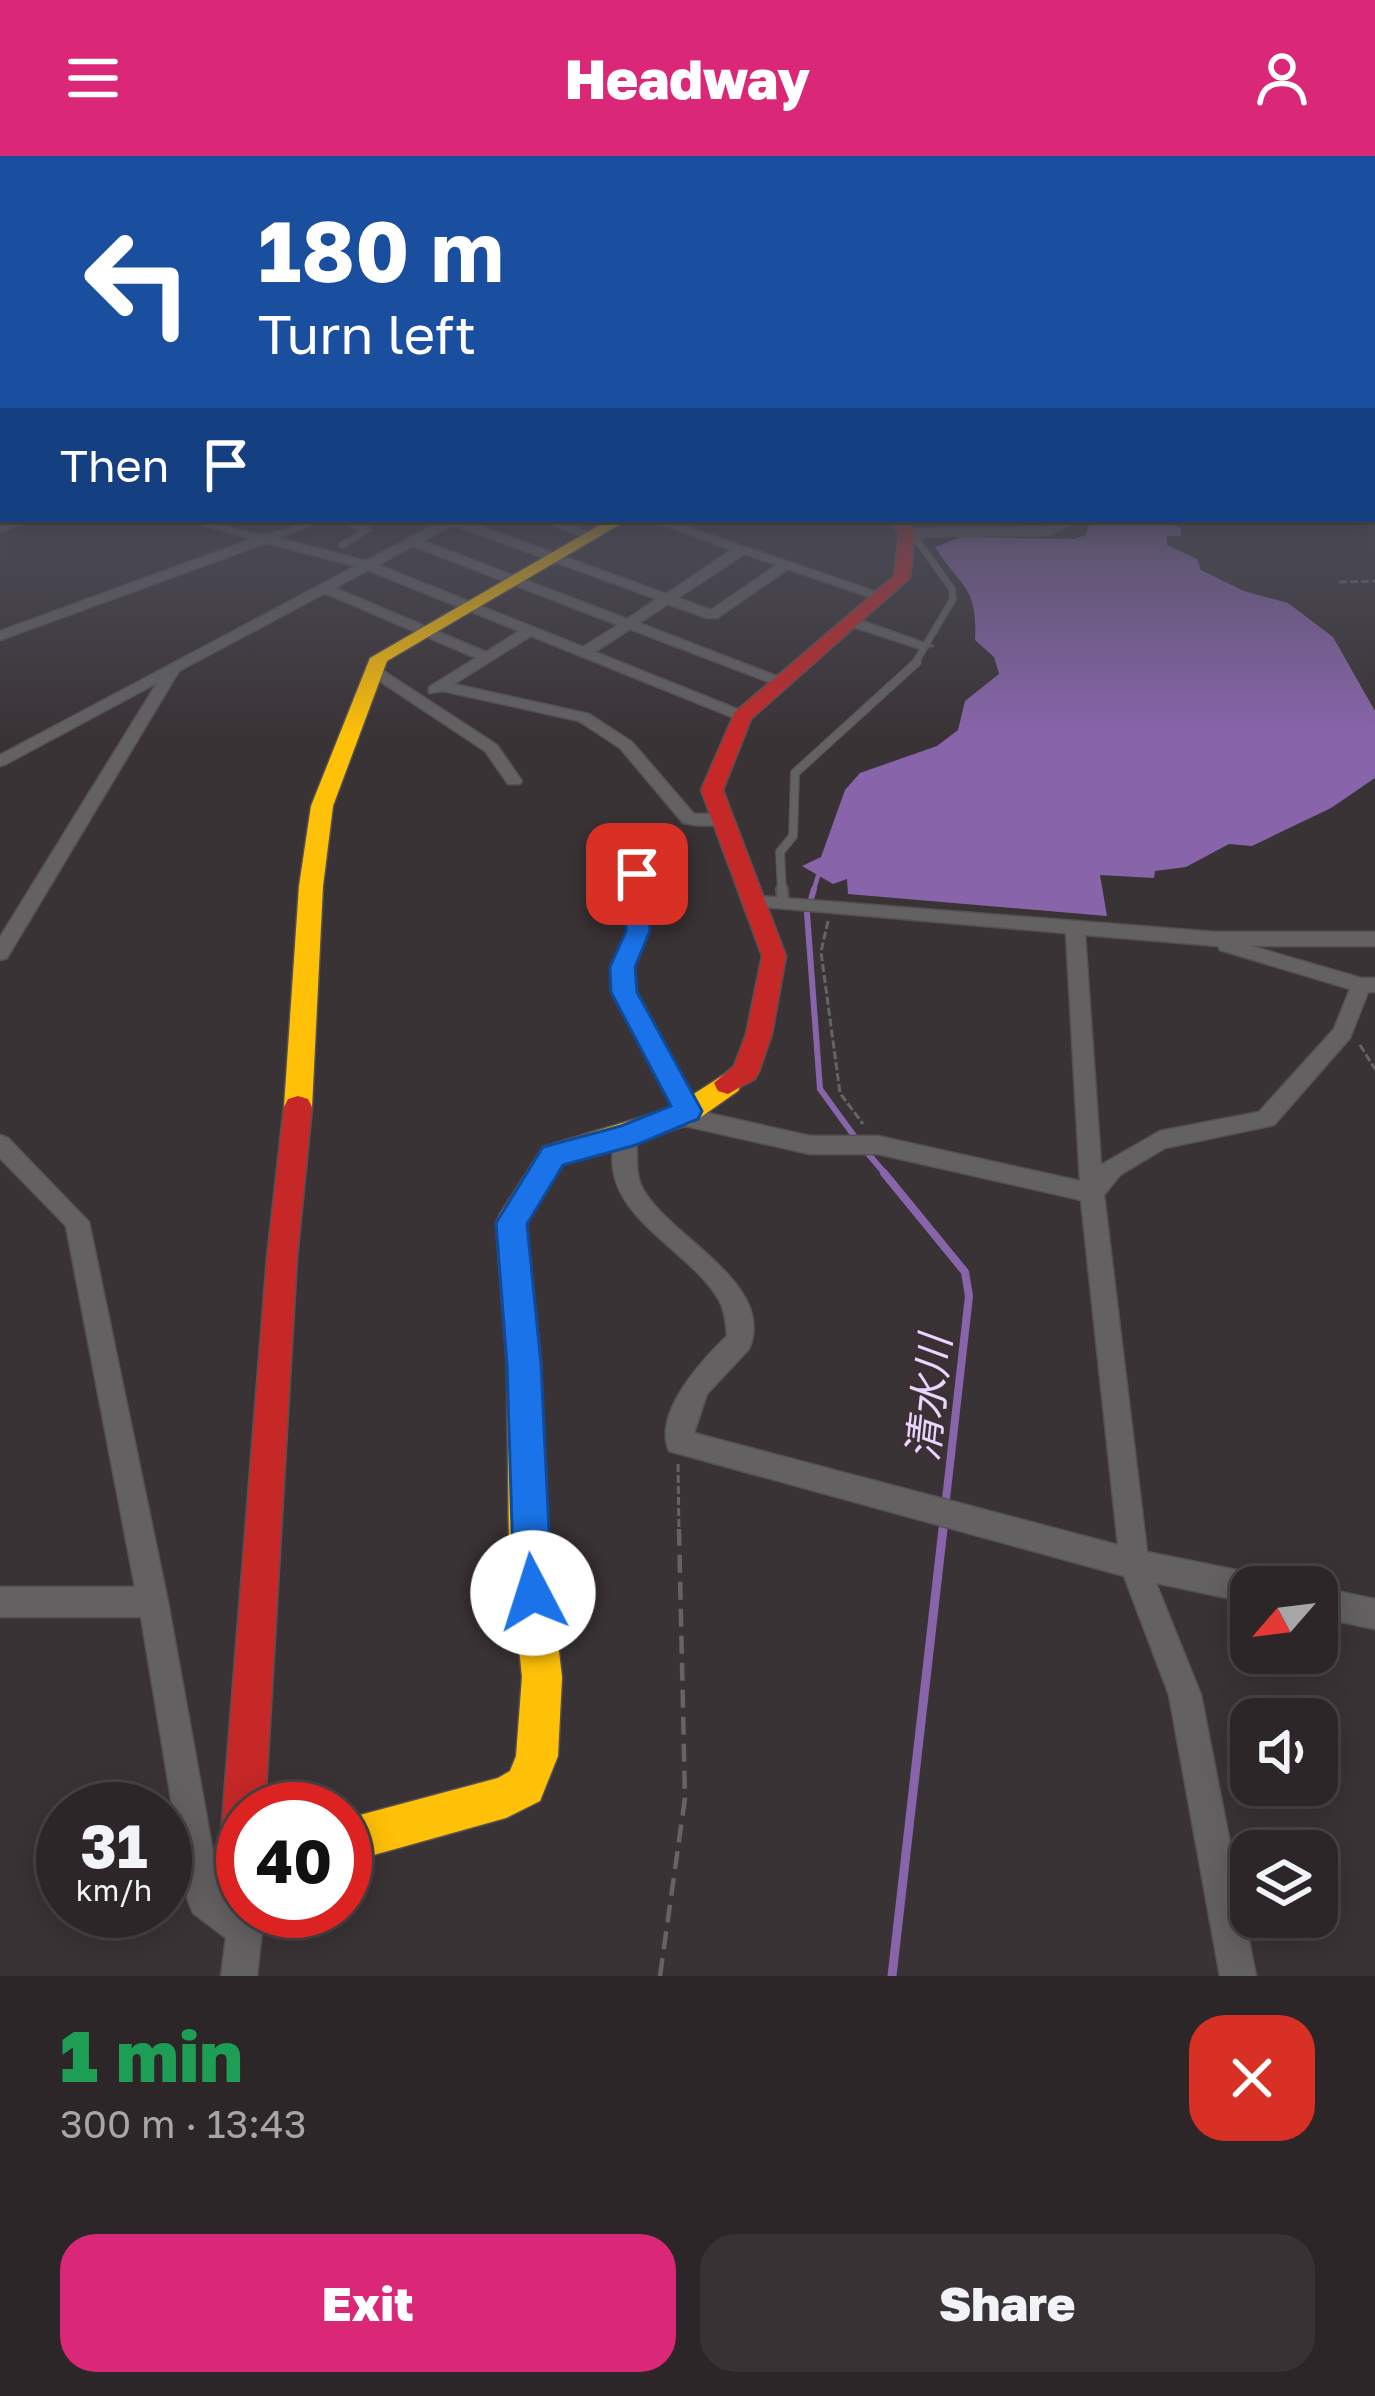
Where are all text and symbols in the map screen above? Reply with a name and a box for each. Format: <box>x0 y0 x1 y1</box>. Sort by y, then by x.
icon: menu <box>60 45 126 111</box>
icon: person <box>1249 45 1315 111</box>
text: Headway <box>565 46 810 111</box>
text: 180 m <box>258 200 504 300</box>
icon: left <box>60 204 216 360</box>
text: Turn left <box>258 301 476 366</box>
icon: arrive <box>193 432 259 498</box>
text: Then <box>60 438 169 492</box>
pin <box>586 823 688 925</box>
icon: arrive <box>604 841 670 907</box>
water label: 清水川 <box>897 1329 960 1463</box>
position arrow <box>470 1530 596 1656</box>
north arrow <box>1230 1566 1338 1674</box>
map controls <box>1230 1566 1338 1938</box>
button: sound <box>1230 1698 1338 1806</box>
speed limit sign: 40 <box>216 1782 372 1938</box>
text: 31 <box>80 1809 148 1881</box>
button: layers <box>1230 1830 1338 1938</box>
text: km/h <box>76 1872 152 1908</box>
text: 1 min <box>60 2011 243 2098</box>
button: close <box>1189 2015 1315 2141</box>
text: 300 m · 13:43 <box>60 2100 307 2147</box>
button: Exit <box>60 2234 676 2372</box>
button: Share <box>700 2234 1315 2372</box>

